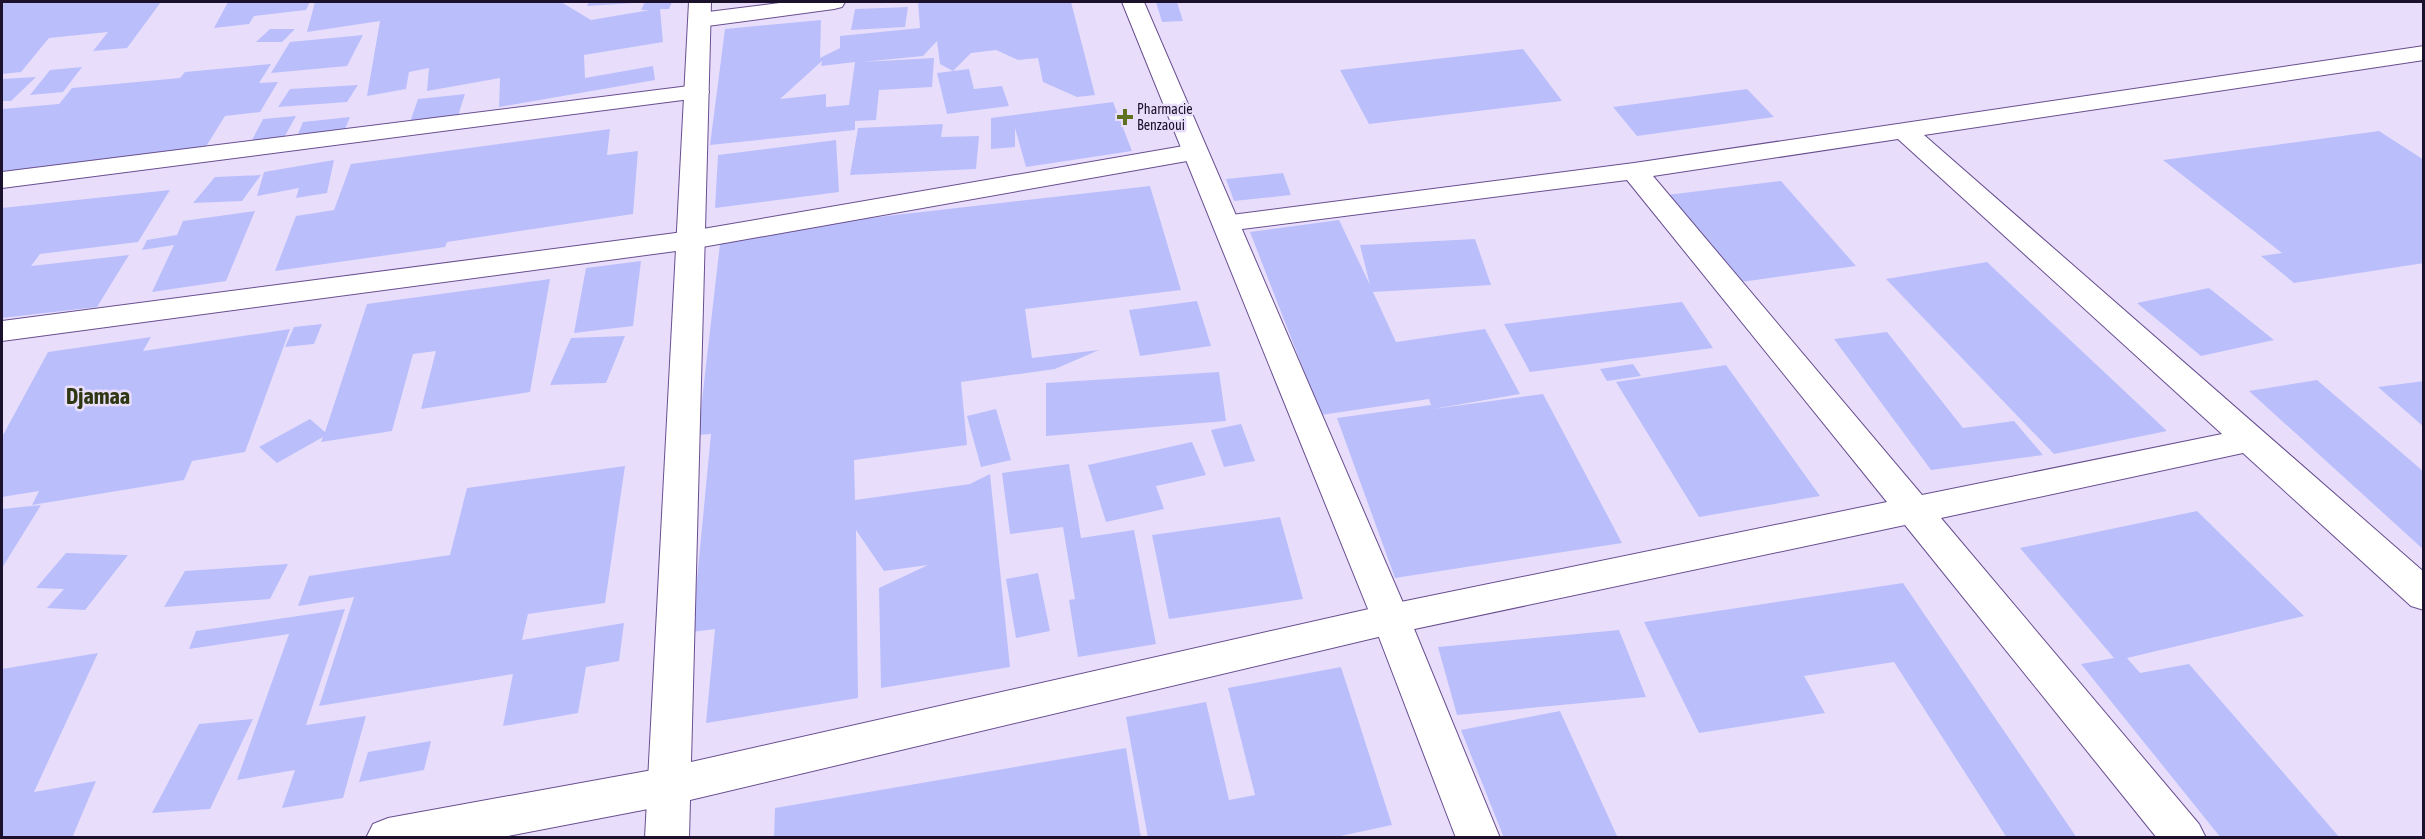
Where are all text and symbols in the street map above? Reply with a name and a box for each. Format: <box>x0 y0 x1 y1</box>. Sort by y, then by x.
place label: Pharmacie Benzaoui <box>1137 101 1193 133</box>
marker: Pharmacie Benzaoui <box>1118 110 1132 124</box>
district label: Djamaa <box>66 383 130 409</box>

